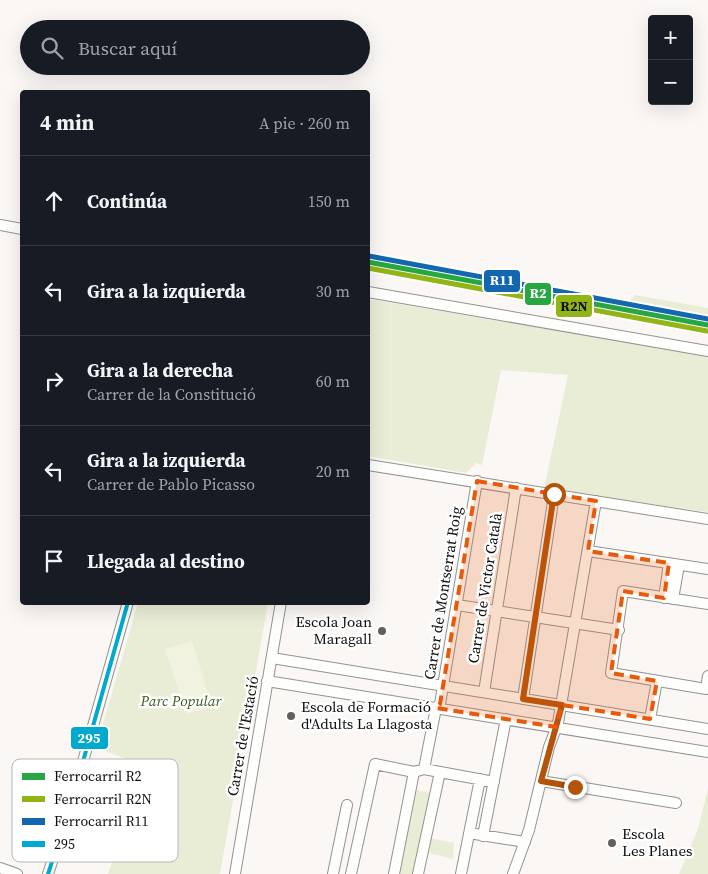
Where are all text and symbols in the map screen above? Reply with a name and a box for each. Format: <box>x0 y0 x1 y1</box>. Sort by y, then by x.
map controls <box>648 15 693 105</box>
button: + <box>648 15 693 60</box>
search box <box>20 20 370 75</box>
icon: search <box>38 34 66 62</box>
text: Buscar aquí <box>78 35 177 61</box>
button: − <box>648 60 693 105</box>
text: 4 min <box>40 108 95 137</box>
text: A pie · 260 m <box>259 112 350 134</box>
icon: ahead <box>40 187 68 215</box>
text: Continúa <box>87 188 167 214</box>
text: 150 m <box>308 190 350 212</box>
line badge: R11 <box>483 269 521 293</box>
text: R11 <box>490 270 514 290</box>
icon: left <box>40 277 68 305</box>
text: Gira a la izquierda <box>87 278 246 304</box>
text: 30 m <box>316 280 350 302</box>
line badge: R2 <box>524 282 552 306</box>
text: R2 <box>529 283 547 303</box>
line badge: R2N <box>555 294 593 318</box>
text: R2N <box>560 296 588 316</box>
text: Gira a la derecha <box>87 357 233 383</box>
icon: right <box>40 367 68 395</box>
text: 60 m <box>316 370 350 392</box>
text: Carrer de la Constitució <box>87 383 256 405</box>
text: Gira a la izquierda <box>87 447 246 473</box>
icon: left <box>40 457 68 485</box>
text: 20 m <box>316 460 350 482</box>
text: Carrer de Pablo Picasso <box>87 473 255 495</box>
route start <box>543 483 566 506</box>
street label: Carrer de Montserrat Roig <box>418 505 467 681</box>
street label: Carrer de Victor Català <box>462 511 507 665</box>
icon: arrive <box>40 547 68 575</box>
text: Llegada al destino <box>87 548 245 574</box>
place label: Escola Joan Maragall <box>295 611 373 649</box>
marker: Escola Joan Maragall <box>376 625 388 637</box>
street label: Carrer de l'Estació <box>222 674 263 798</box>
park label: Parc Popular <box>140 690 222 711</box>
place label: Escola de Formació d'Adults La Llagosta <box>301 696 433 734</box>
marker: Escola de Formació d'Adults La Llagosta <box>285 710 297 722</box>
line badge: 295 <box>70 726 109 750</box>
text: 295 <box>78 728 101 748</box>
legend <box>12 759 178 862</box>
text: Ferrocarril R2 <box>54 766 142 786</box>
route end <box>564 776 587 799</box>
text: Ferrocarril R2N <box>54 789 152 809</box>
text: Ferrocarril R11 <box>54 811 149 831</box>
place label: Escola Les Planes <box>622 823 693 861</box>
text: 295 <box>54 834 75 854</box>
marker: Escola Les Planes <box>606 837 618 849</box>

